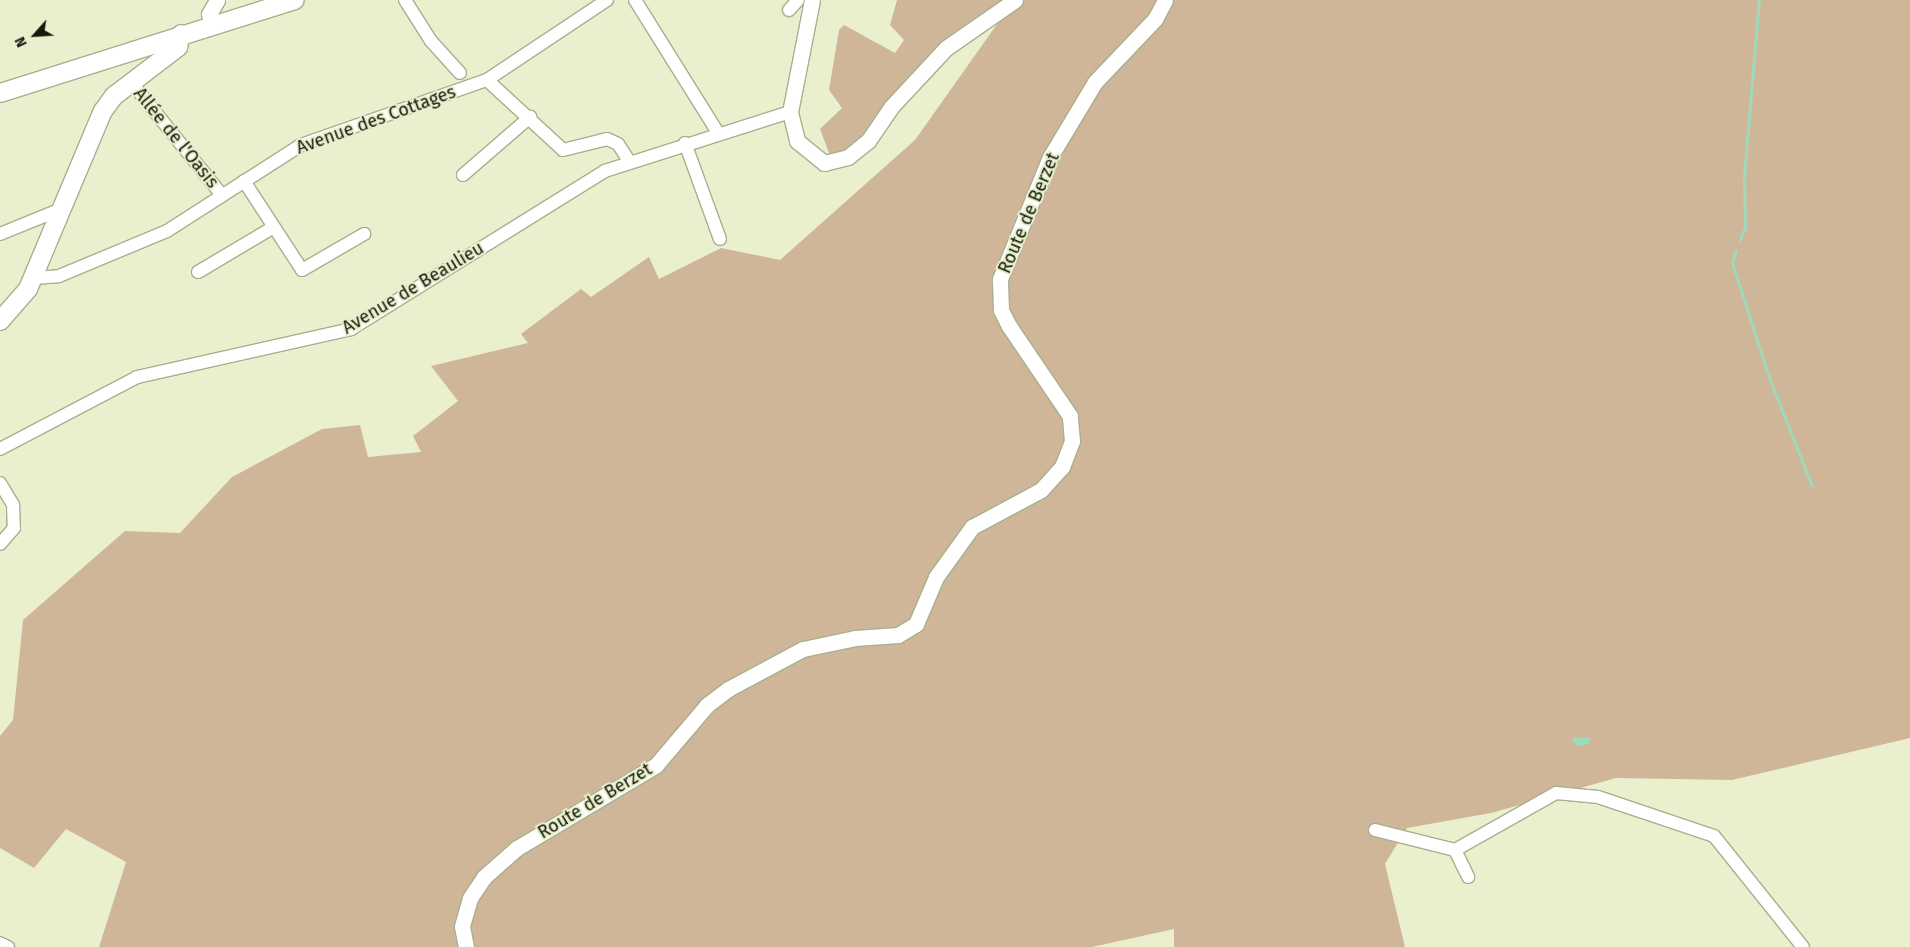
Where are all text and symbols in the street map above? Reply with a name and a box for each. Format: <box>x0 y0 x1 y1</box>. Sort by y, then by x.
north arrow <box>10 10 60 60</box>
text: N <box>11 34 31 50</box>
street label: Avenue des Cottages <box>293 81 459 159</box>
street label: Allée de l'Oasis <box>129 83 223 193</box>
street label: Route de Berzet <box>994 149 1064 277</box>
street label: Avenue de Beaulieu <box>338 237 488 339</box>
street label: Route de Berzet <box>534 758 656 844</box>

